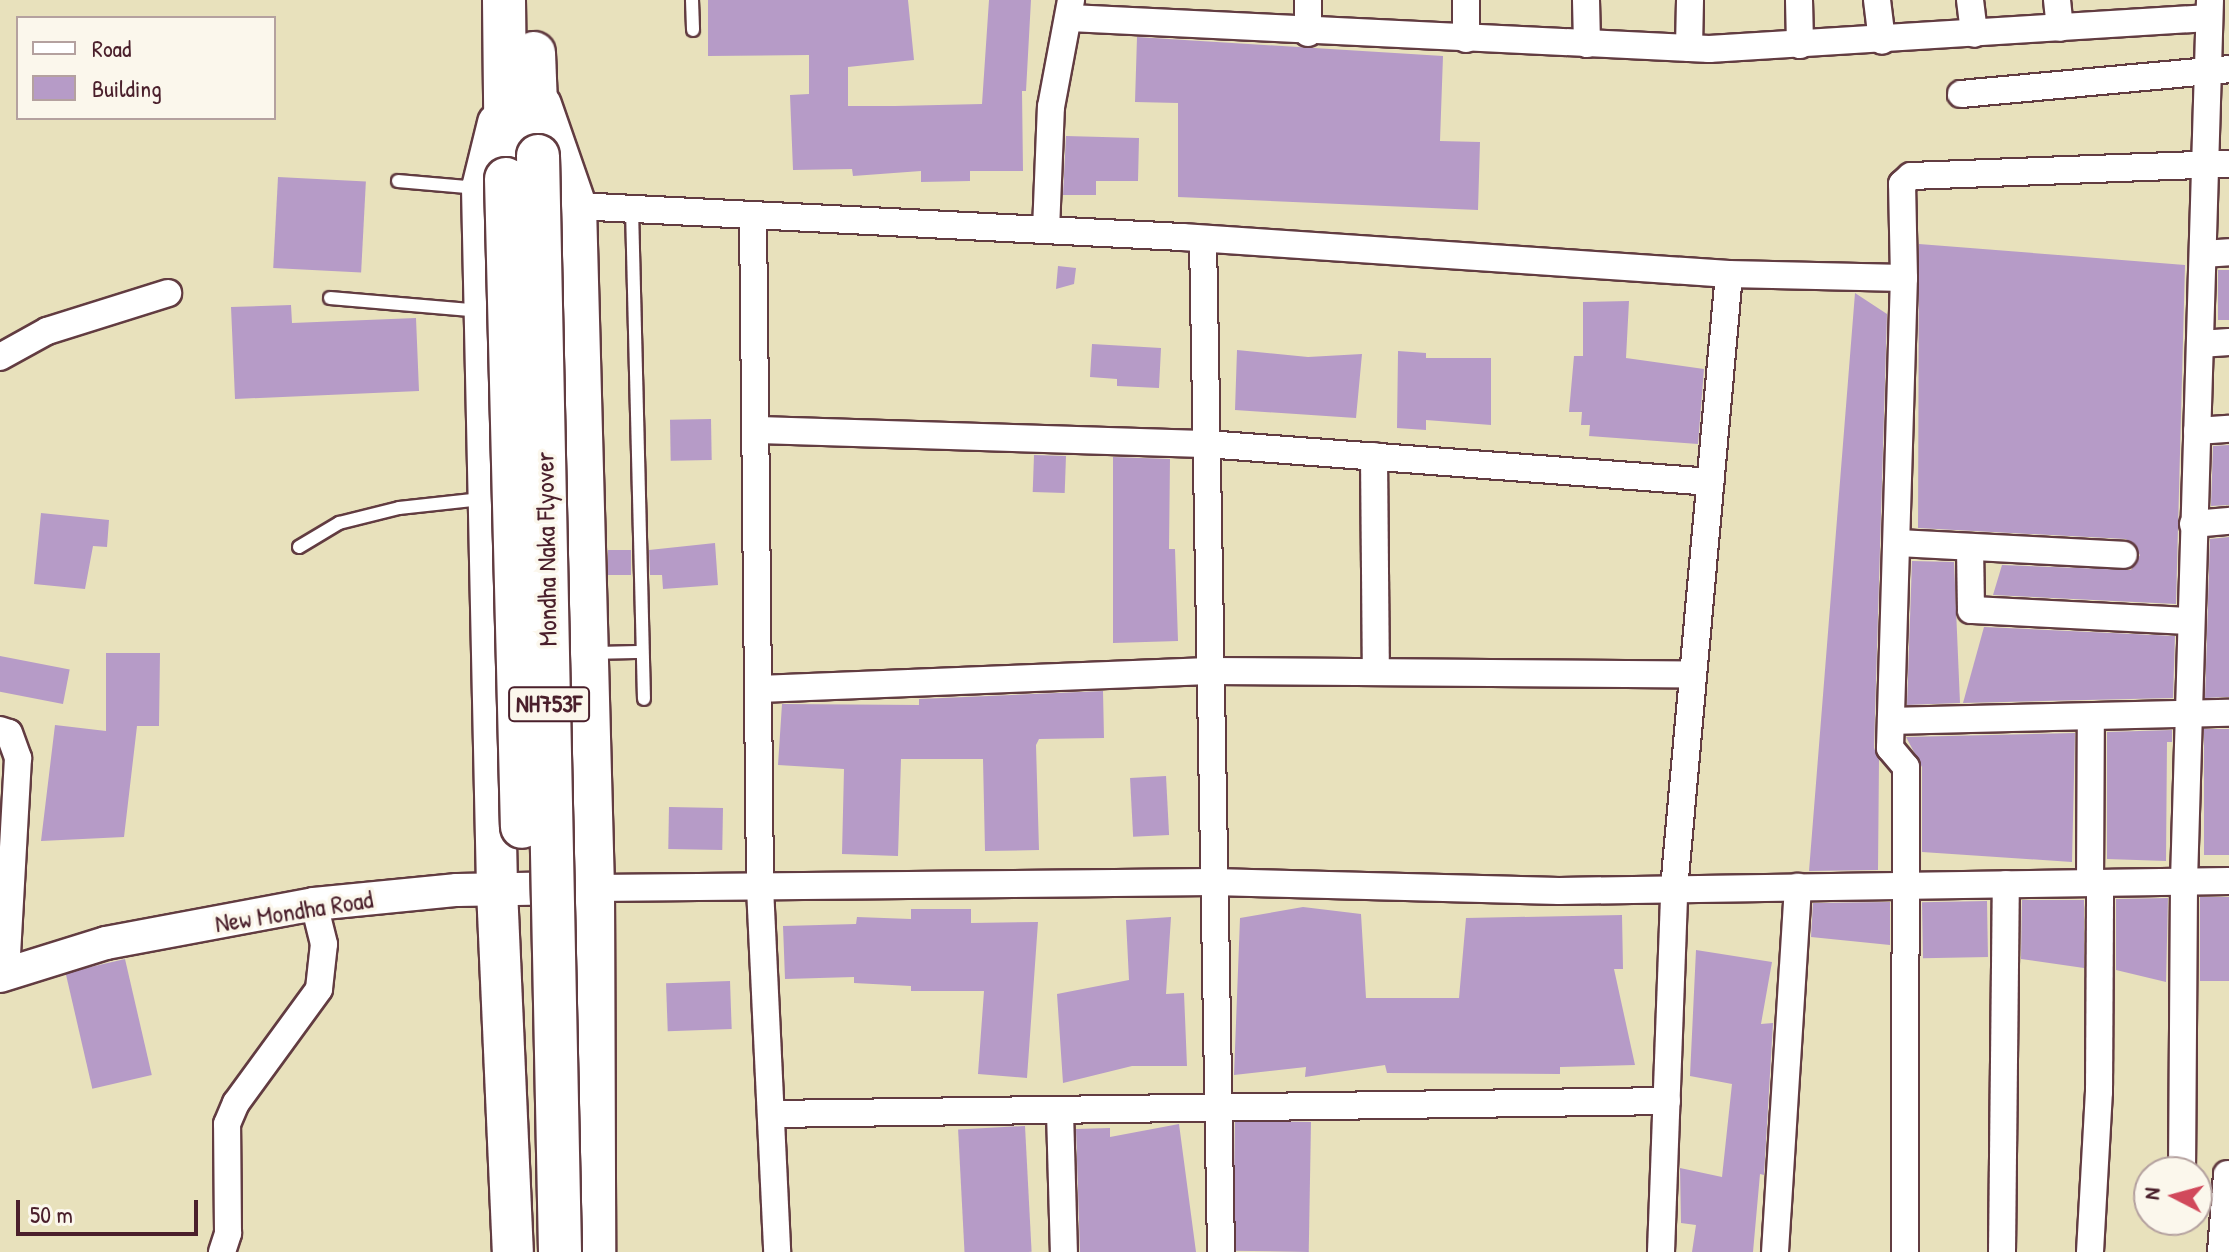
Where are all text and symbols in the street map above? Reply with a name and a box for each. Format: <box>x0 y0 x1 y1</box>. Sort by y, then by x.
legend <box>16 16 276 120</box>
text: Road <box>92 32 131 64</box>
text: Building <box>92 72 162 104</box>
street label: Mondha Naka Flyover <box>529 451 563 647</box>
road number: NH753F <box>507 684 591 724</box>
street label: New Mondha Road <box>213 883 375 939</box>
north arrow <box>2133 1156 2213 1236</box>
scale bar <box>20 1184 202 1234</box>
text: N <box>2136 1186 2167 1201</box>
text: 50 m <box>30 1198 73 1230</box>

